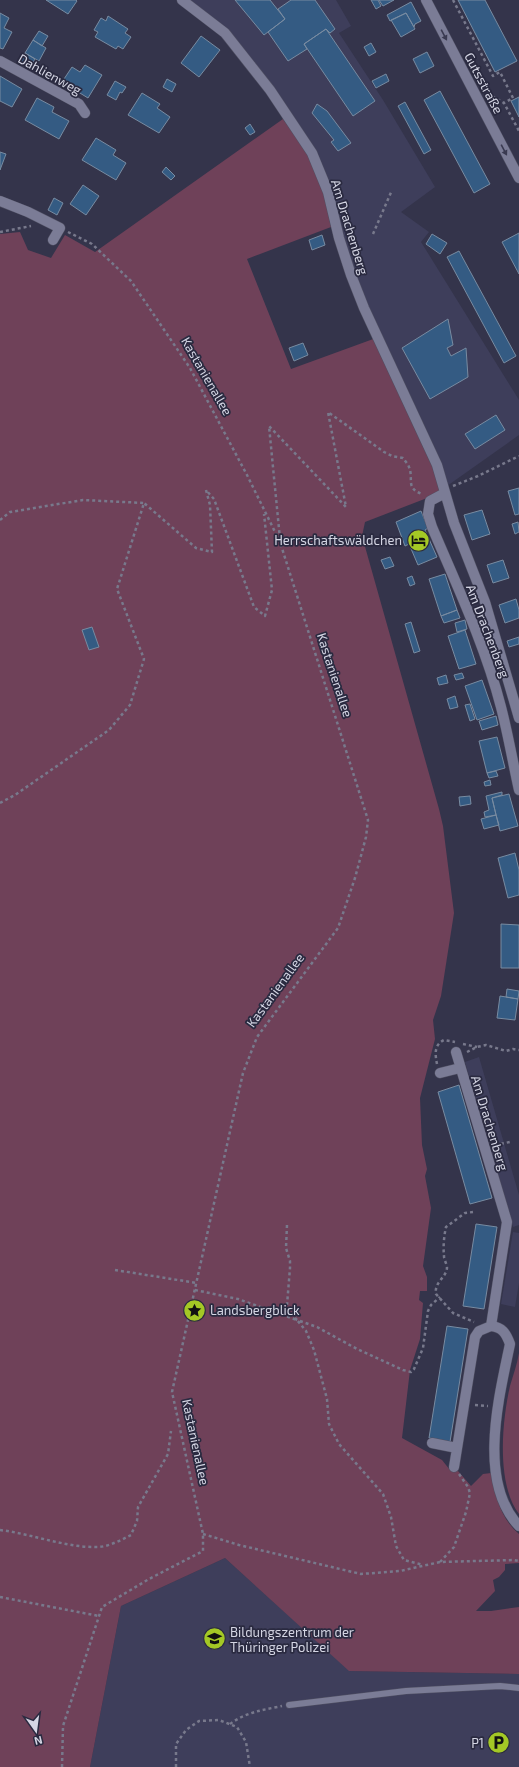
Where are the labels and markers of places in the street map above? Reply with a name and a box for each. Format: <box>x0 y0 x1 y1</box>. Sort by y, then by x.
hotel icon: Herrschaftswäldchen <box>405 527 431 553</box>
place label: Herrschaftswäldchen <box>274 532 402 548</box>
place icon: Landsbergblick <box>182 1297 208 1323</box>
place label: Landsbergblick <box>210 1302 300 1318</box>
place label: Bildungszentrum der Thüringer Polizei <box>230 1624 354 1655</box>
school or university icon: Bildungszentrum der Thüringer Polizei <box>201 1626 227 1652</box>
parking icon: P1 <box>486 1730 512 1756</box>
place label: P1 <box>471 1735 484 1751</box>

